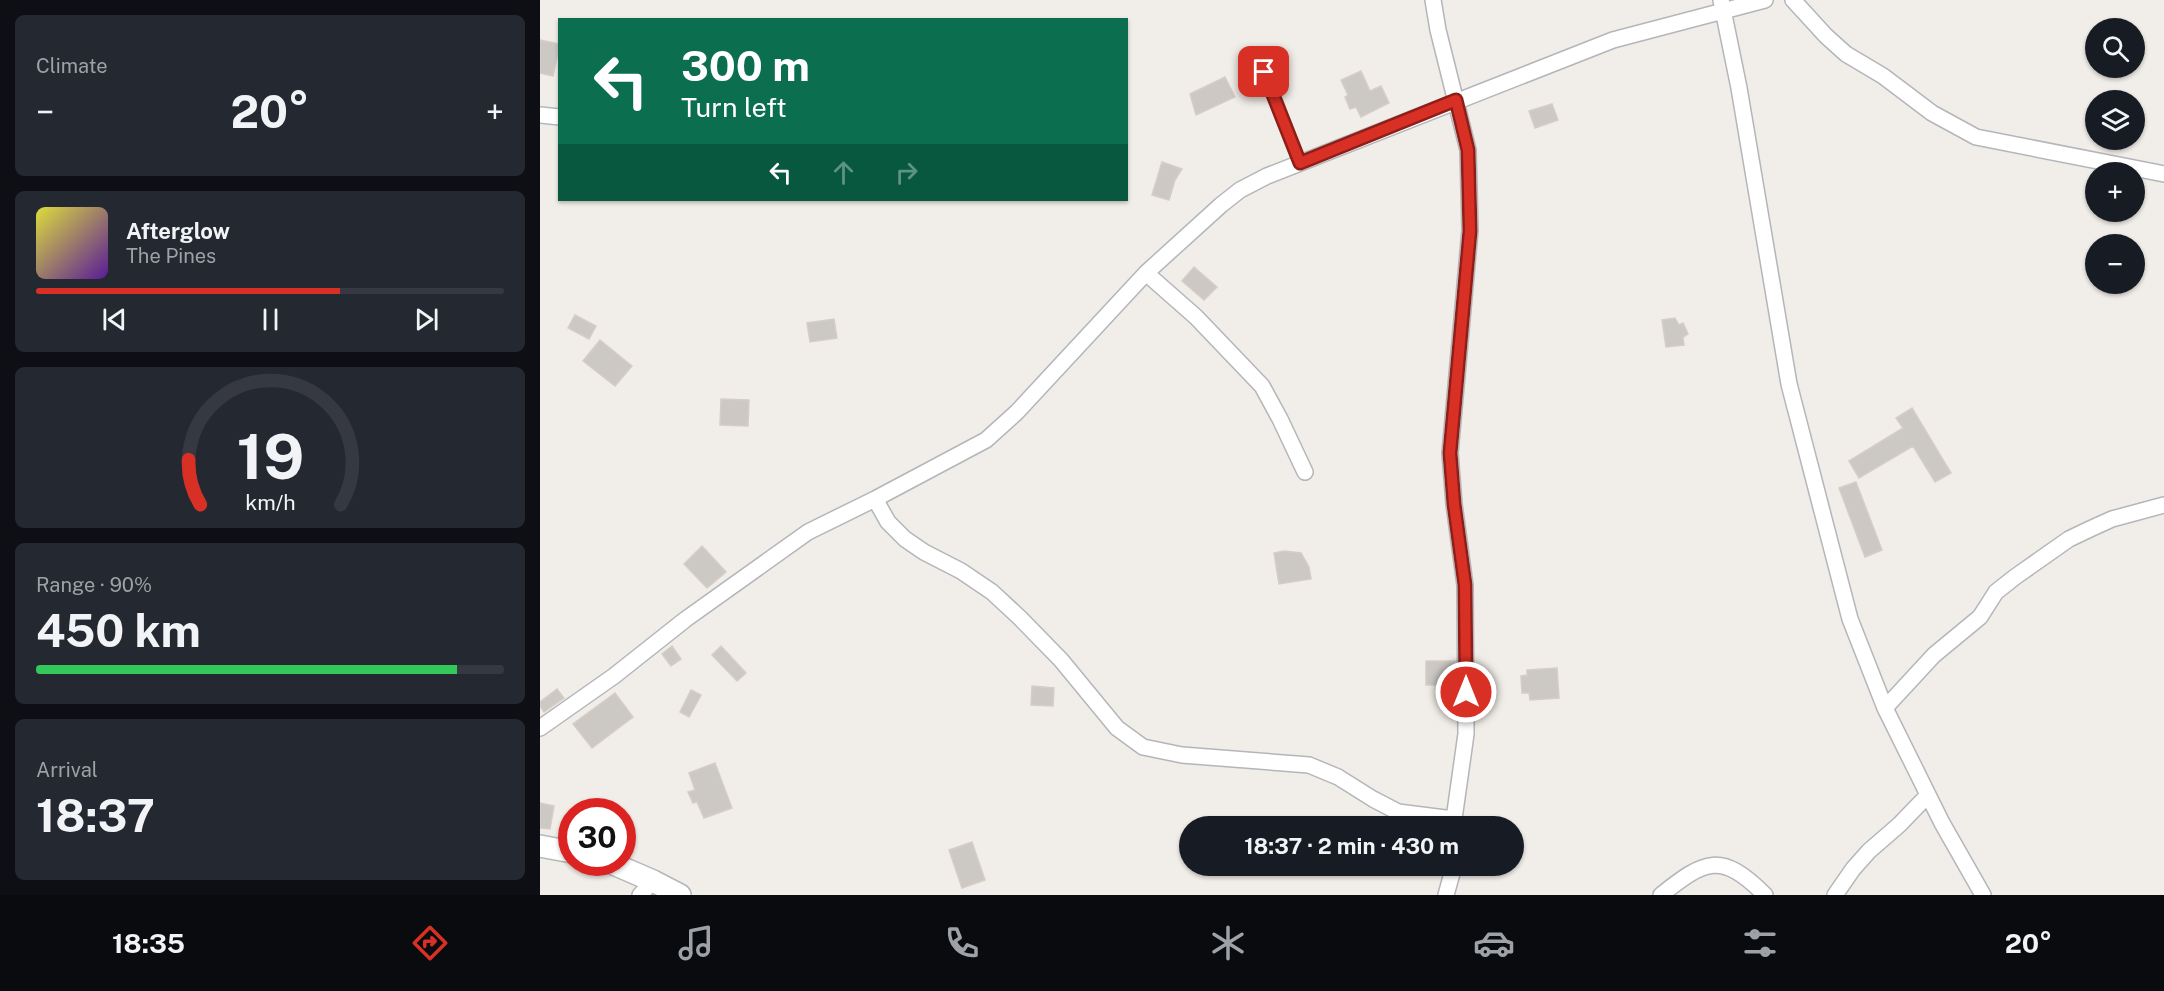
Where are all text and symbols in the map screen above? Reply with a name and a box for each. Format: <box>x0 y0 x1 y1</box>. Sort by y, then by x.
map controls <box>2085 18 2145 294</box>
button: search <box>2085 18 2145 78</box>
text: 300 m <box>681 41 810 90</box>
icon: left <box>582 42 660 120</box>
pin <box>1238 46 1289 97</box>
text: Climate <box>36 54 108 78</box>
icon: arrive <box>1247 55 1280 88</box>
text: 20° <box>231 85 309 138</box>
button: layers <box>2085 90 2145 150</box>
text: Turn left <box>681 91 787 123</box>
text: − <box>36 93 54 131</box>
text: + <box>486 93 504 131</box>
icon: left <box>764 156 797 189</box>
icon: ahead <box>827 156 860 189</box>
icon: right <box>890 156 923 189</box>
button: + <box>2085 162 2145 222</box>
text: Afterglow <box>126 218 230 244</box>
button: − <box>2085 234 2145 294</box>
text: The Pines <box>126 244 216 268</box>
icon: previous <box>98 303 131 336</box>
icon: pause <box>254 303 287 336</box>
icon: next <box>410 303 443 336</box>
text: 19 <box>236 420 304 493</box>
text: km/h <box>245 490 295 515</box>
text: Range · 90% <box>36 573 152 597</box>
text: 450 km <box>36 604 201 657</box>
position arrow <box>1434 660 1498 724</box>
text: Arrival <box>36 758 98 782</box>
text: 18:37 <box>36 789 155 842</box>
speed limit sign: 30 <box>558 798 636 876</box>
text: 18:37 · 2 min · 430 m <box>1244 833 1459 859</box>
icon: directions <box>409 922 451 964</box>
icon: music <box>675 922 717 964</box>
icon: phone <box>941 922 983 964</box>
icon: climate <box>1207 922 1249 964</box>
icon: car <box>1473 922 1515 964</box>
icon: filters <box>1739 922 1781 964</box>
text: 18:35 <box>112 927 185 959</box>
text: 20° <box>2005 927 2052 959</box>

